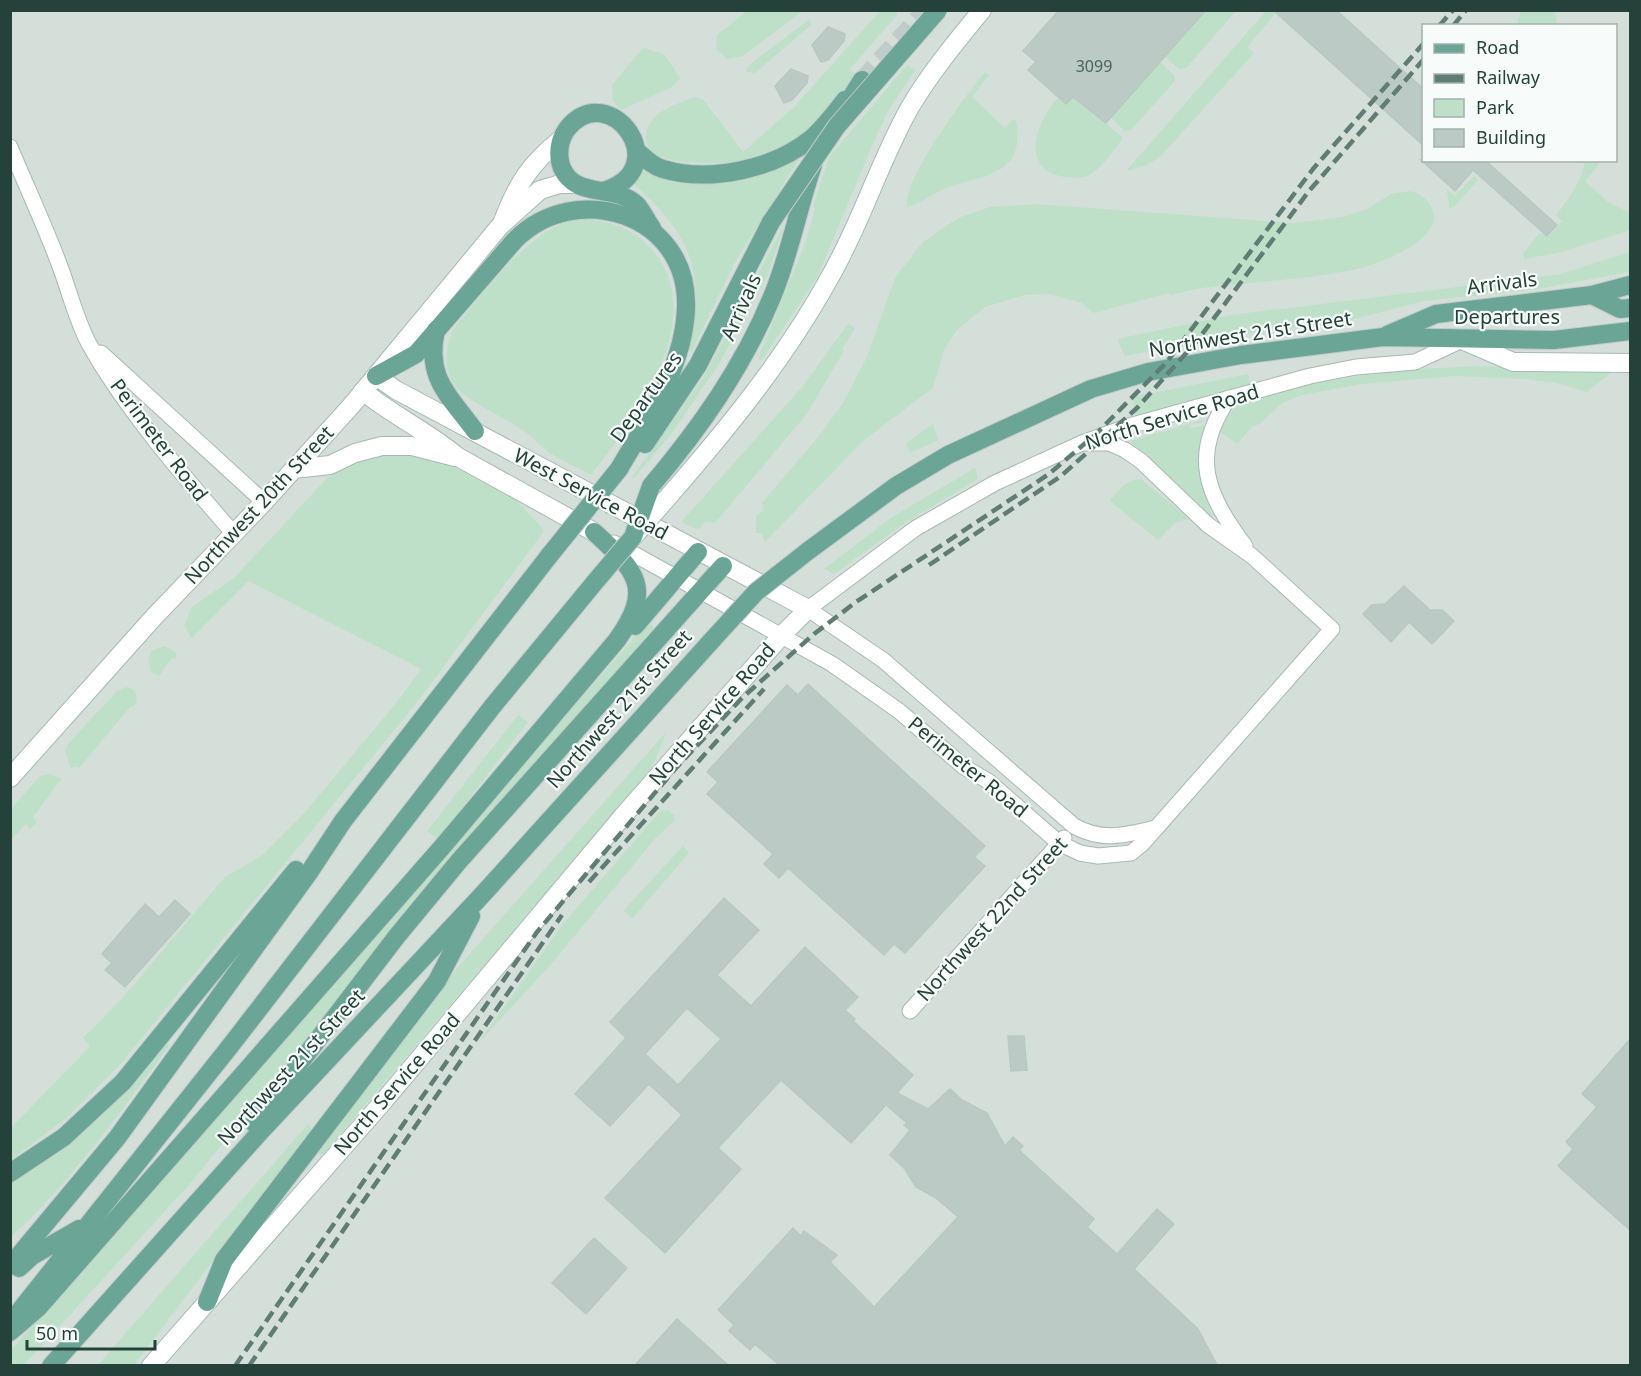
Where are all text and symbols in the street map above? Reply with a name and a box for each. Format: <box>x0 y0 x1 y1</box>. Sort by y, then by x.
legend <box>1422 24 1617 162</box>
text: Road <box>1476 35 1519 59</box>
house number: 3099 <box>1076 55 1112 77</box>
text: Railway <box>1476 65 1541 89</box>
text: Park <box>1476 95 1514 119</box>
text: Building <box>1476 125 1546 149</box>
street label: Arrivals <box>1465 265 1539 300</box>
street label: Arrivals <box>714 269 767 345</box>
street label: Departures <box>1454 303 1560 330</box>
street label: Northwest 21st Street <box>1147 304 1353 363</box>
street label: Departures <box>604 346 688 448</box>
street label: Perimeter Road <box>104 373 214 506</box>
street label: North Service Road <box>1082 377 1262 456</box>
street label: Northwest 20th Street <box>178 420 339 590</box>
street label: West Service Road <box>509 441 673 546</box>
street label: Northwest 21st Street <box>540 624 697 794</box>
street label: North Service Road <box>642 637 781 791</box>
street label: Perimeter Road <box>903 710 1034 823</box>
street label: Northwest 22nd Street <box>910 831 1073 1007</box>
street label: Northwest 21st Street <box>211 983 370 1151</box>
street label: North Service Road <box>327 1007 466 1161</box>
scale bar <box>27 1313 154 1351</box>
text: 50 m <box>36 1321 78 1345</box>

